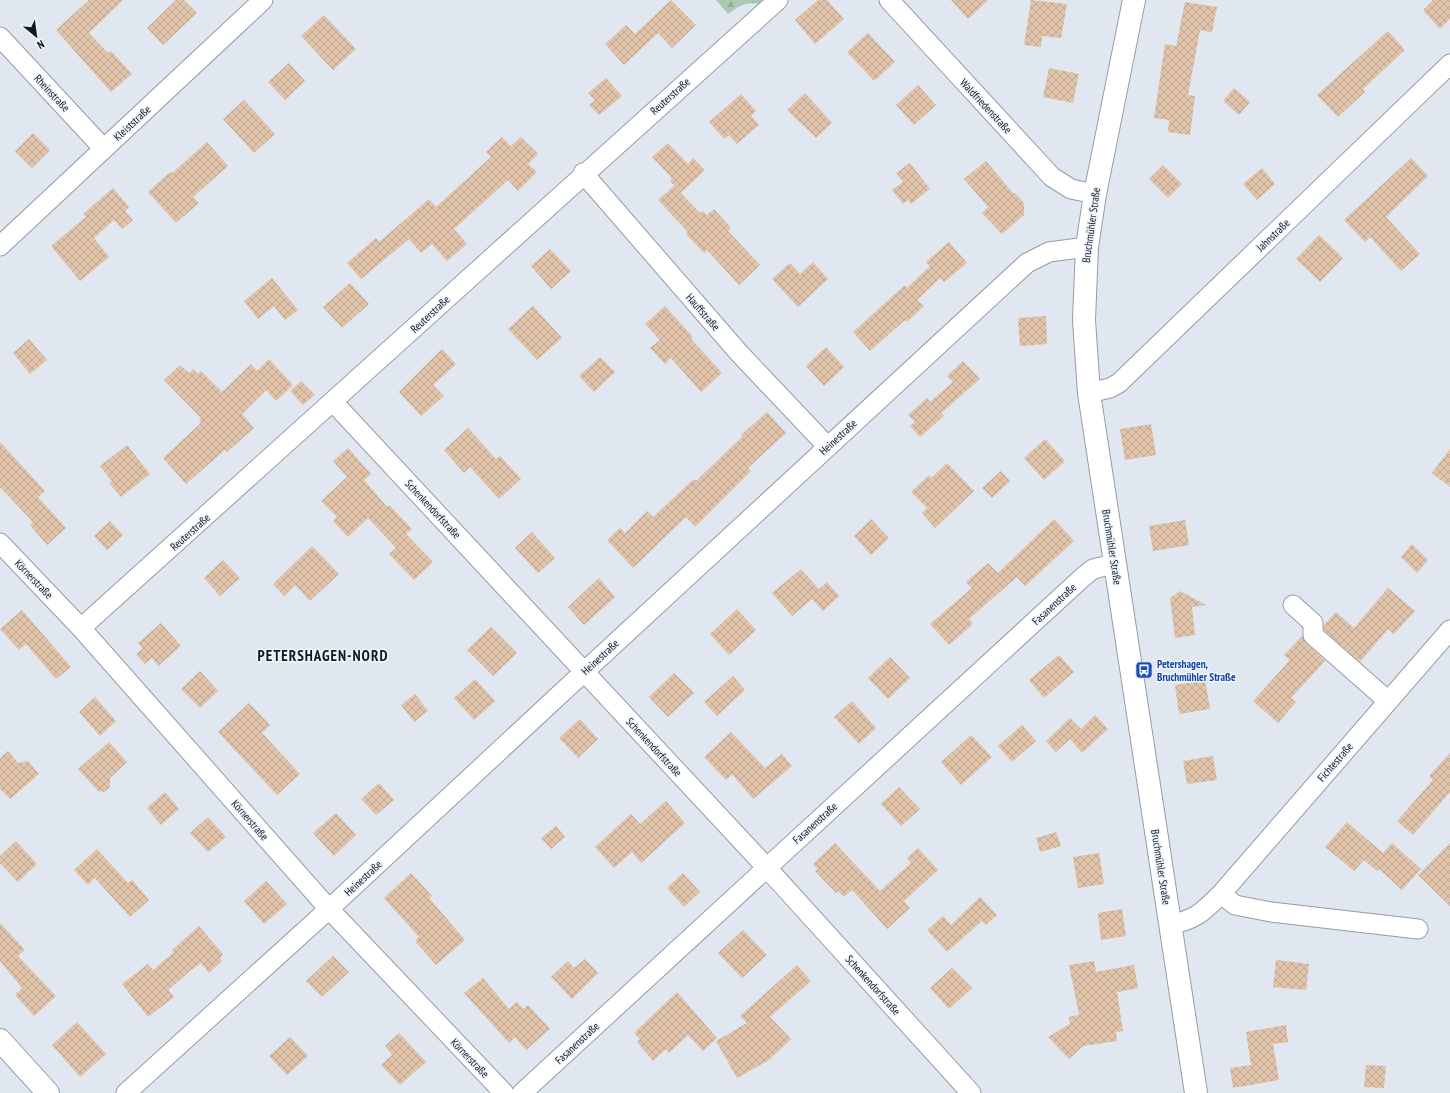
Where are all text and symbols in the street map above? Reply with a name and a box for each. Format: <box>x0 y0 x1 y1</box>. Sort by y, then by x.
north arrow <box>16 16 56 56</box>
text: N <box>35 37 47 52</box>
street label: Rheinstraße <box>31 71 73 115</box>
street label: Reuterstraße <box>647 74 693 118</box>
street label: Waldfriedenstraße <box>957 76 1015 137</box>
street label: Kleiststraße <box>111 102 154 144</box>
street label: Bruchmühler Straße <box>1079 186 1103 264</box>
street label: Jahnstraße <box>1253 215 1293 255</box>
street label: Hauffstraße <box>683 291 723 334</box>
street label: Reuterstraße <box>407 292 453 336</box>
street label: Heinestraße <box>816 416 860 458</box>
street label: Schenkendorfstraße <box>402 477 464 542</box>
street label: Bruchmühler Straße <box>1099 508 1125 586</box>
street label: Reuterstraße <box>167 510 213 554</box>
street label: Körnerstraße <box>12 556 56 602</box>
street label: Fasanenstraße <box>1029 580 1079 628</box>
street label: Heinestraße <box>578 636 622 678</box>
district label: PETERSHAGEN-NORD <box>258 646 388 665</box>
place label: Petershagen, Bruchmühler Straße <box>1157 657 1236 684</box>
bus stop icon: Petershagen, Bruchmühler Straße <box>1134 660 1154 680</box>
street label: Schenkendorfstraße <box>623 715 685 780</box>
street label: Fichtestraße <box>1314 739 1356 784</box>
street label: Körnerstraße <box>229 797 272 844</box>
street label: Fasanenstraße <box>790 799 841 847</box>
street label: Bruchmühler Straße <box>1148 828 1174 906</box>
street label: Heinestraße <box>341 857 385 899</box>
street label: Schenkendorfstraße <box>842 952 904 1018</box>
street label: Fasanenstraße <box>552 1019 602 1067</box>
street label: Körnerstraße <box>448 1035 492 1081</box>

